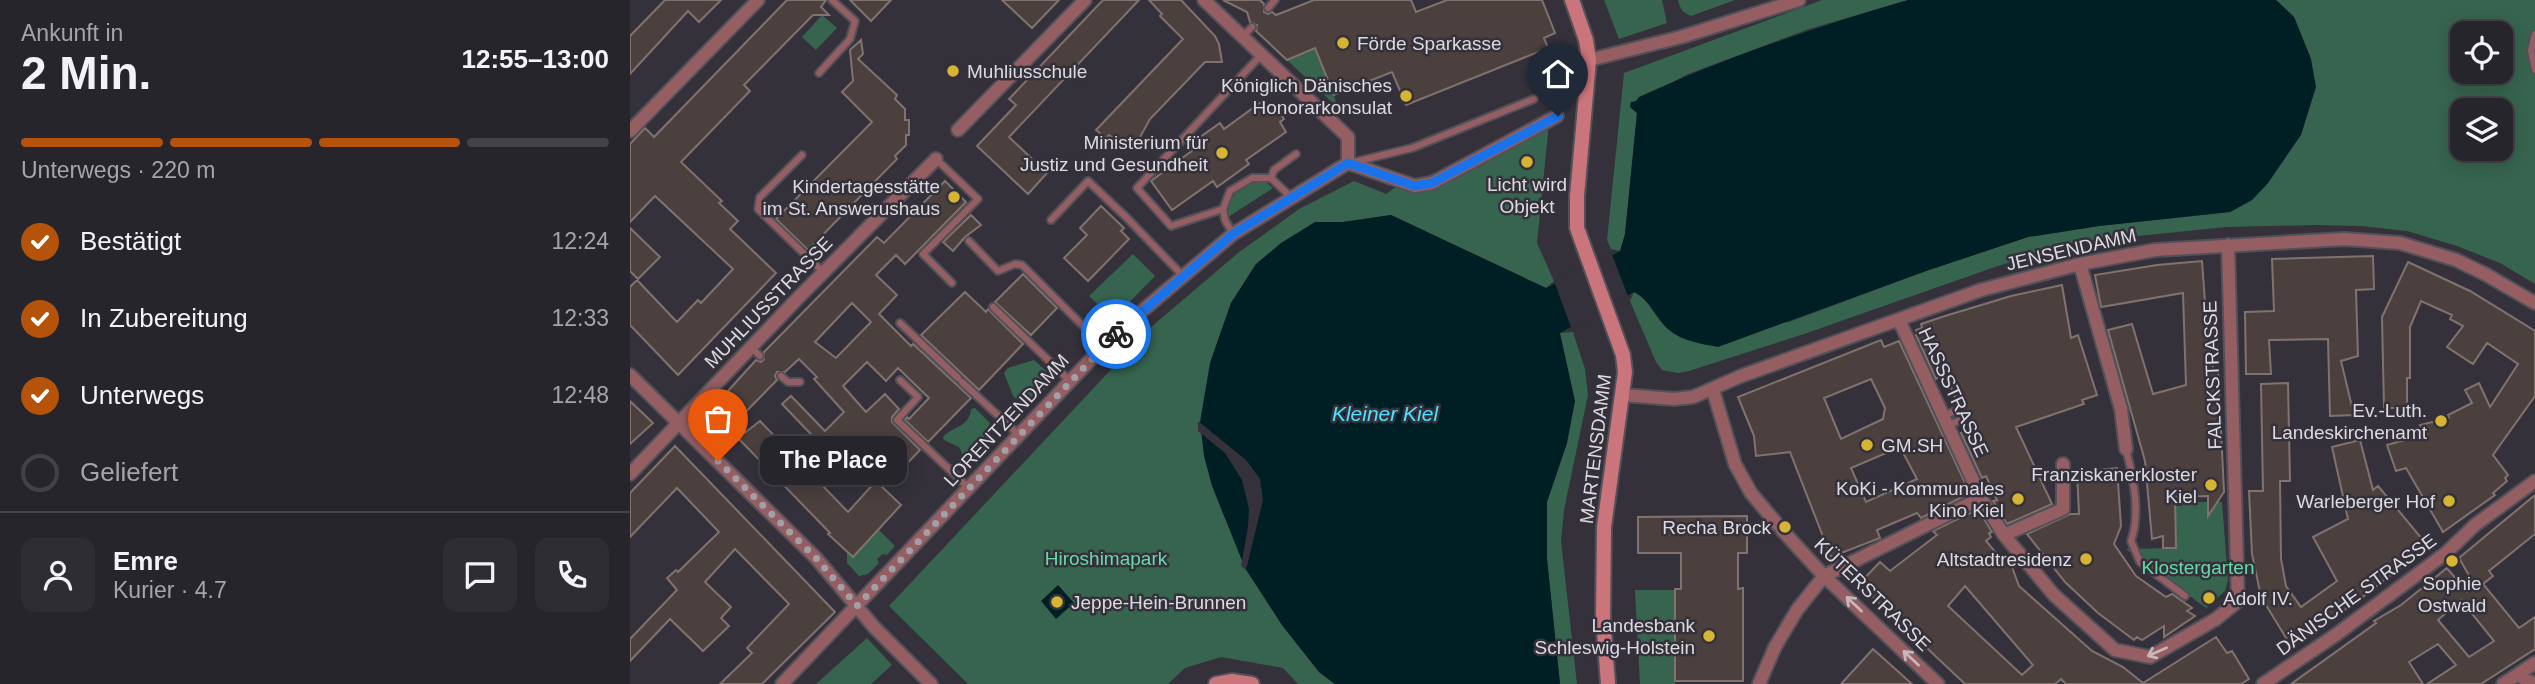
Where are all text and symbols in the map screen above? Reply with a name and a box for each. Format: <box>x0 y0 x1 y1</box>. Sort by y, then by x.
text: Ankunft in <box>21 20 123 46</box>
map controls <box>2450 21 2513 161</box>
button: locate <box>2450 21 2513 84</box>
place label: Förde Sparkasse <box>1357 33 1502 54</box>
marker: Förde Sparkasse <box>1335 35 1351 51</box>
text: 12:55–13:00 <box>462 44 609 74</box>
pin <box>1528 44 1588 116</box>
text: 2 Min. <box>21 47 151 99</box>
icon: home <box>1539 55 1577 93</box>
place label: Muhliusschule <box>967 61 1087 82</box>
marker: Muhliusschule <box>945 63 961 79</box>
place label: Königlich Dänisches Honorarkonsulat <box>1221 75 1393 118</box>
marker: Königlich Dänisches Honorarkonsulat <box>1398 88 1414 104</box>
button: layers <box>2450 98 2513 161</box>
place label: Ministerium für Justiz und Gesundheit <box>1020 132 1209 175</box>
marker: Ministerium für Justiz und Gesundheit <box>1214 145 1230 161</box>
marker: Licht wird Objekt <box>1519 154 1535 170</box>
text: Unterwegs · 220 m <box>21 157 215 183</box>
place label: Licht wird Objekt <box>1487 174 1567 217</box>
place label: Kindertagesstätte im St. Answerushaus <box>763 176 940 219</box>
marker: Kindertagesstätte im St. Answerushaus <box>946 189 962 205</box>
icon: check <box>21 223 59 261</box>
street label: JENSENDAMM <box>2004 224 2138 275</box>
text: Bestätigt <box>80 226 181 256</box>
text: 12:24 <box>551 228 609 254</box>
street label: MUHLIUSSTRASSE <box>700 232 836 372</box>
courier <box>1081 299 1151 369</box>
icon: check <box>21 300 59 338</box>
street label: FALCKSTRASSE <box>2199 300 2226 450</box>
text: In Zubereitung <box>80 303 248 333</box>
text: 12:33 <box>551 305 609 331</box>
icon: bike <box>1097 315 1135 353</box>
street label: HASSSTRASSE <box>1914 324 1993 460</box>
street label: LORENTZENDAMM <box>940 350 1073 491</box>
street label: MARTENSDAMM <box>1576 373 1615 525</box>
icon: check <box>21 377 59 415</box>
text: Unterwegs <box>80 380 204 410</box>
text: 12:48 <box>551 382 609 408</box>
pin <box>688 389 748 461</box>
icon: bag <box>699 400 737 438</box>
place label: Ev.-Luth. Landeskirchenamt <box>2272 400 2428 443</box>
water label: Kleiner Kiel <box>1332 402 1439 425</box>
marker: Ev.-Luth. Landeskirchenamt <box>2433 413 2449 429</box>
place label: GM.SH <box>1881 435 1943 456</box>
callout: The Place <box>760 436 907 486</box>
marker: GM.SH <box>1859 437 1875 453</box>
text: The Place <box>780 447 887 473</box>
text: Geliefert <box>80 457 178 487</box>
place label: Franziskanerkloster Kiel <box>2031 464 2198 507</box>
marker: Franziskanerkloster Kiel <box>2203 477 2219 493</box>
place label: KoKi - Kommunales Kino Kiel <box>1836 478 2004 521</box>
marker: KoKi - Kommunales Kino Kiel <box>2010 491 2026 507</box>
place label: Warleberger Hof <box>2296 491 2436 512</box>
marker: Warleberger Hof <box>2441 493 2457 509</box>
place label: Recha Brock <box>1662 517 1771 538</box>
marker: Recha Brock <box>1777 519 1793 535</box>
street label: DÄNISCHE STRASSE <box>2272 529 2440 659</box>
street label: KÜTERSTRASSE <box>1810 534 1935 655</box>
button: person <box>21 538 95 612</box>
button: chat <box>443 538 517 612</box>
button: phone <box>535 538 609 612</box>
text: Emre <box>113 546 178 576</box>
park label: Hiroshimapark <box>1045 548 1168 569</box>
place label: Altstadtresidenz <box>1937 549 2072 570</box>
marker: Altstadtresidenz <box>2078 551 2094 567</box>
marker: Sophie Ostwald <box>2444 553 2460 569</box>
park label: Klostergarten <box>2141 557 2255 578</box>
place label: Sophie Ostwald <box>2418 573 2486 616</box>
text: Kurier · 4.7 <box>113 577 227 603</box>
place label: Adolf IV. <box>2223 588 2293 609</box>
marker: Adolf IV. <box>2201 590 2217 606</box>
place label: Jeppe-Hein-Brunnen <box>1071 592 1246 613</box>
marker: Jeppe-Hein-Brunnen <box>1049 594 1065 610</box>
one-way arrow <box>1846 596 1863 613</box>
place label: Landesbank Schleswig-Holstein <box>1534 615 1695 658</box>
marker: Landesbank Schleswig-Holstein <box>1701 628 1717 644</box>
one-way arrow <box>2147 646 2168 659</box>
one-way arrow <box>1903 650 1920 667</box>

